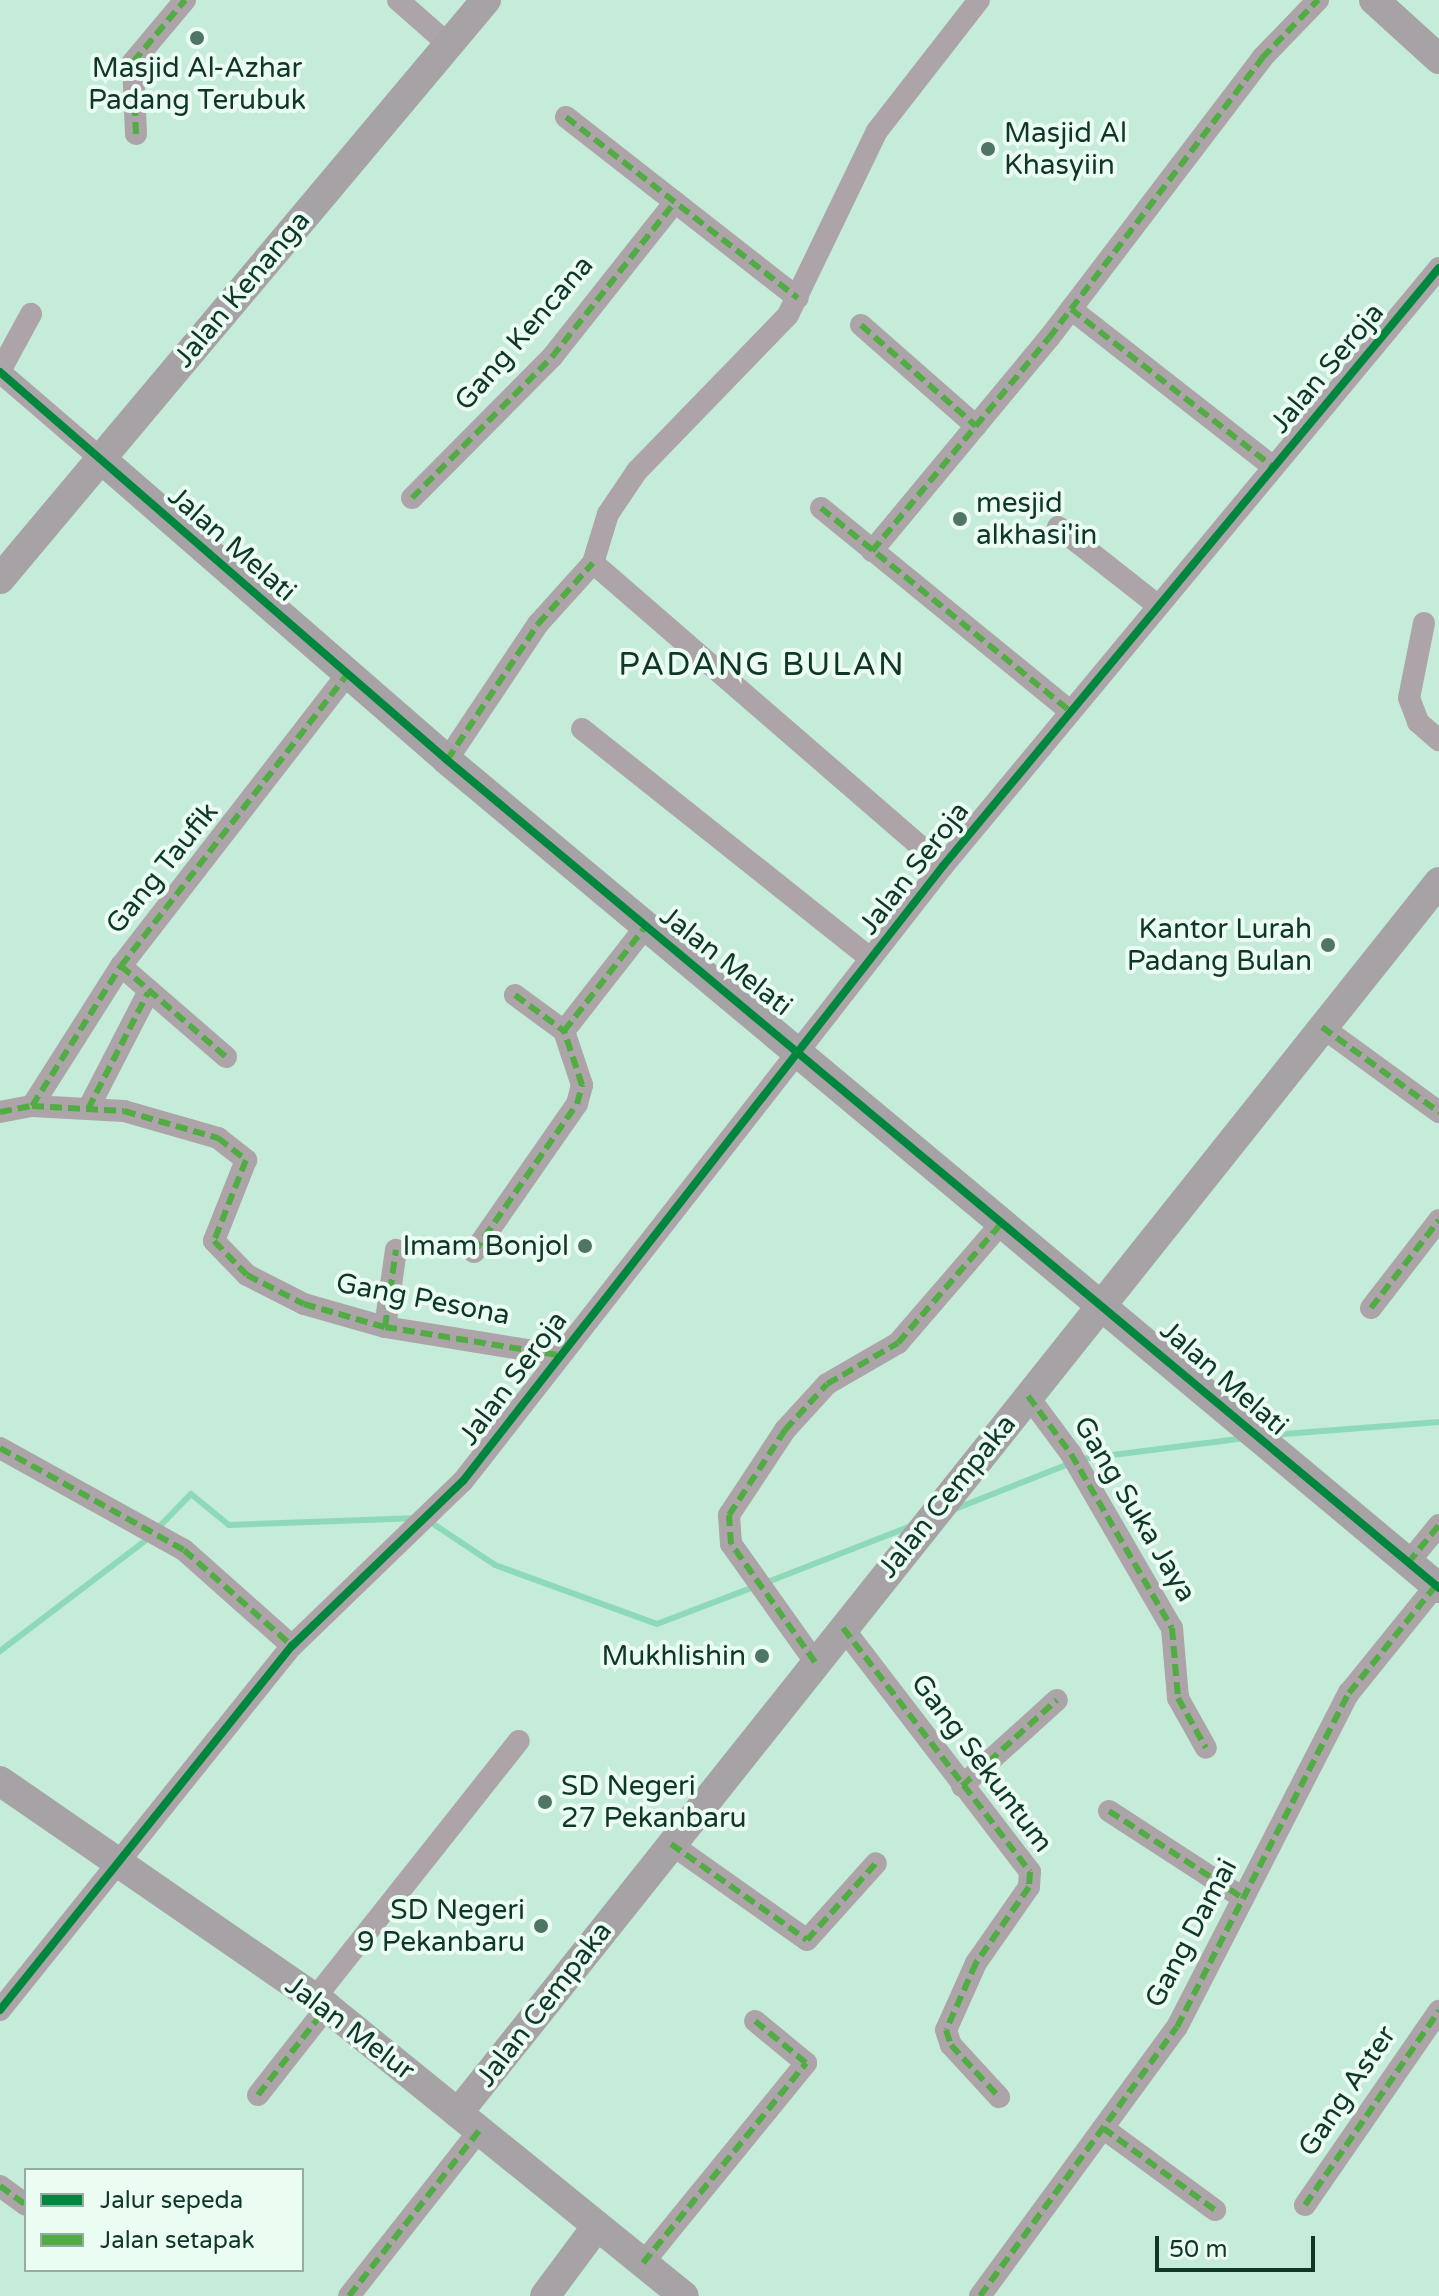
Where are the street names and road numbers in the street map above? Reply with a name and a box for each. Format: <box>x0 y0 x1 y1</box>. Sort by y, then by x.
street label: Jalan Kenanga <box>167 204 317 374</box>
street label: Gang Kencana <box>448 249 600 417</box>
street label: Jalan Seroja <box>1263 296 1391 440</box>
street label: Jalan Melati <box>161 479 303 609</box>
street label: Gang Taufik <box>99 795 225 941</box>
street label: Jalan Seroja <box>852 795 976 941</box>
street label: Jalan Melati <box>653 899 799 1023</box>
street label: Gang Pesona <box>333 1266 513 1332</box>
street label: Jalan Seroja <box>452 1304 574 1452</box>
street label: Jalan Melati <box>1153 1313 1295 1443</box>
street label: Jalan Cempaka <box>871 1408 1023 1584</box>
street label: Gang Suka Jaya <box>1066 1410 1204 1608</box>
street label: Gang Sekuntum <box>904 1667 1060 1859</box>
street label: Gang Damai <box>1138 1853 1244 2013</box>
street label: Jalan Cempaka <box>469 1915 619 2093</box>
street label: Jalan Melur <box>279 1969 421 2087</box>
street label: Gang Aster <box>1291 2019 1403 2163</box>

